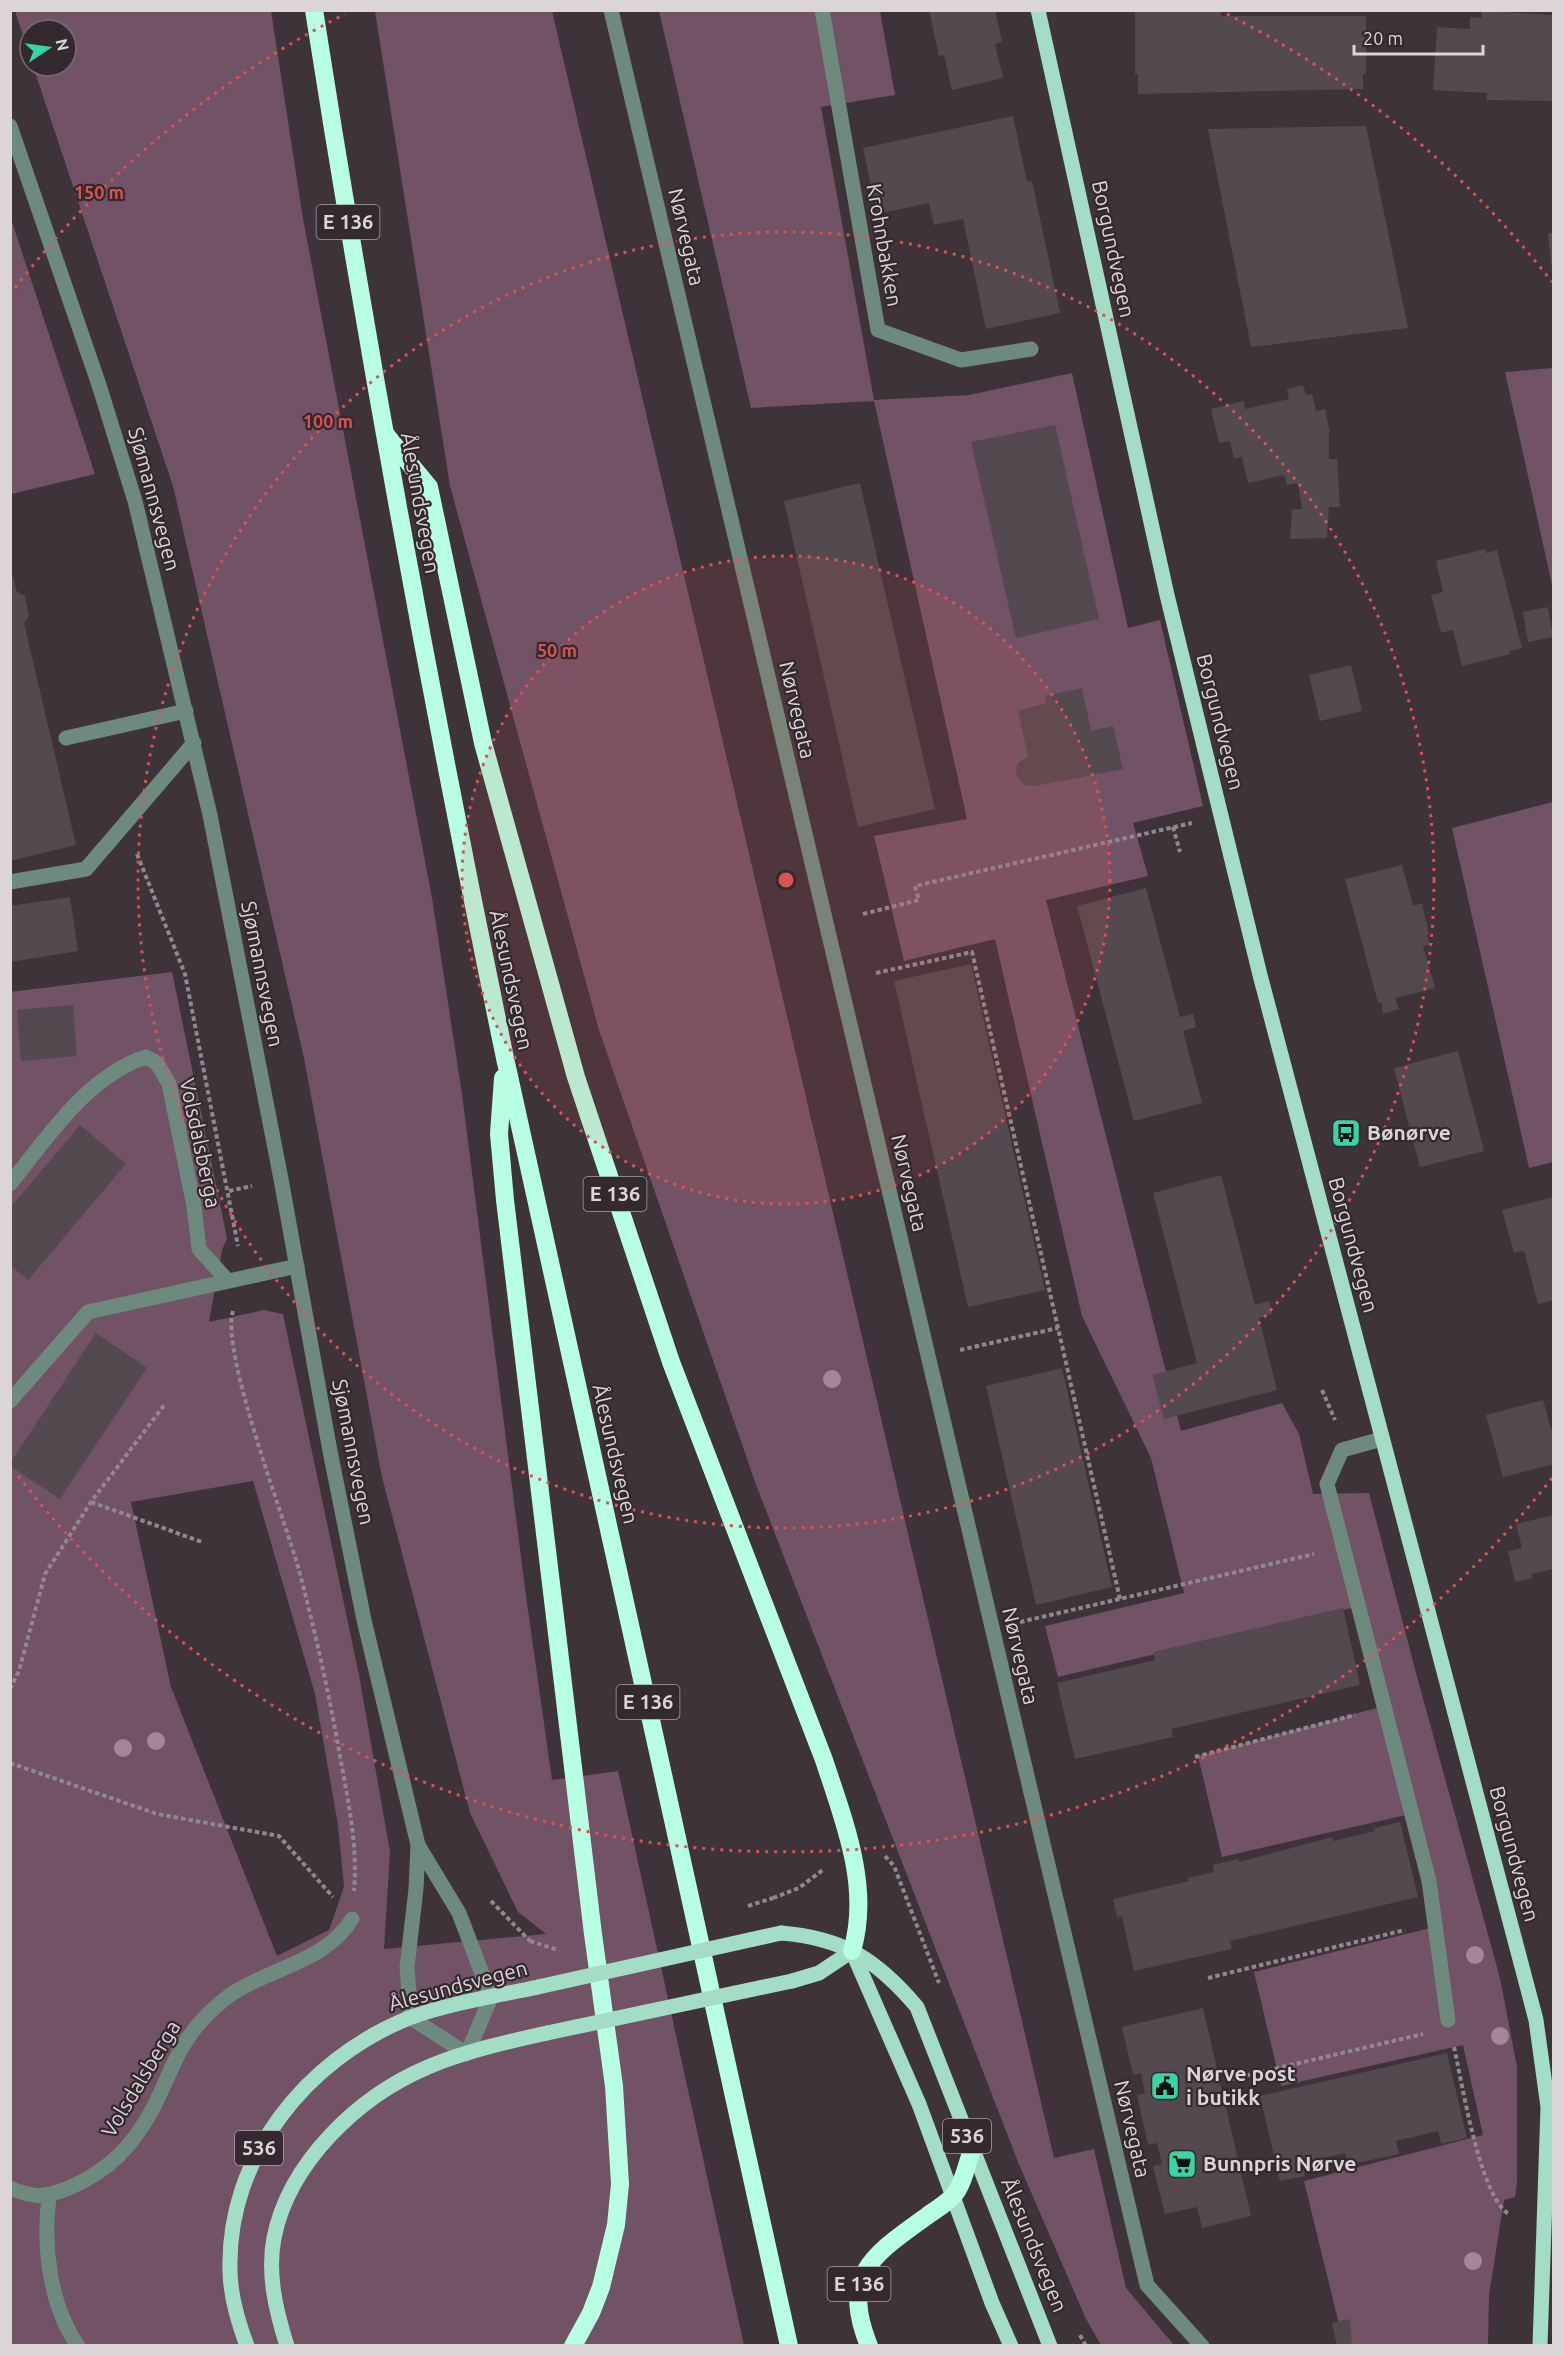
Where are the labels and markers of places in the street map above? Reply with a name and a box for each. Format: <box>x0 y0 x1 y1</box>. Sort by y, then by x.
centre of rings <box>776 870 796 890</box>
bus stop icon: Bønørve <box>1330 1117 1362 1149</box>
place label: Bønørve <box>1367 1120 1451 1144</box>
place label: Nørve post i butikk <box>1186 2061 1296 2109</box>
public building icon: Nørve post i butikk <box>1149 2070 1181 2102</box>
supermarket icon: Bunnpris Nørve <box>1166 2148 1198 2180</box>
place label: Bunnpris Nørve <box>1203 2151 1356 2175</box>

